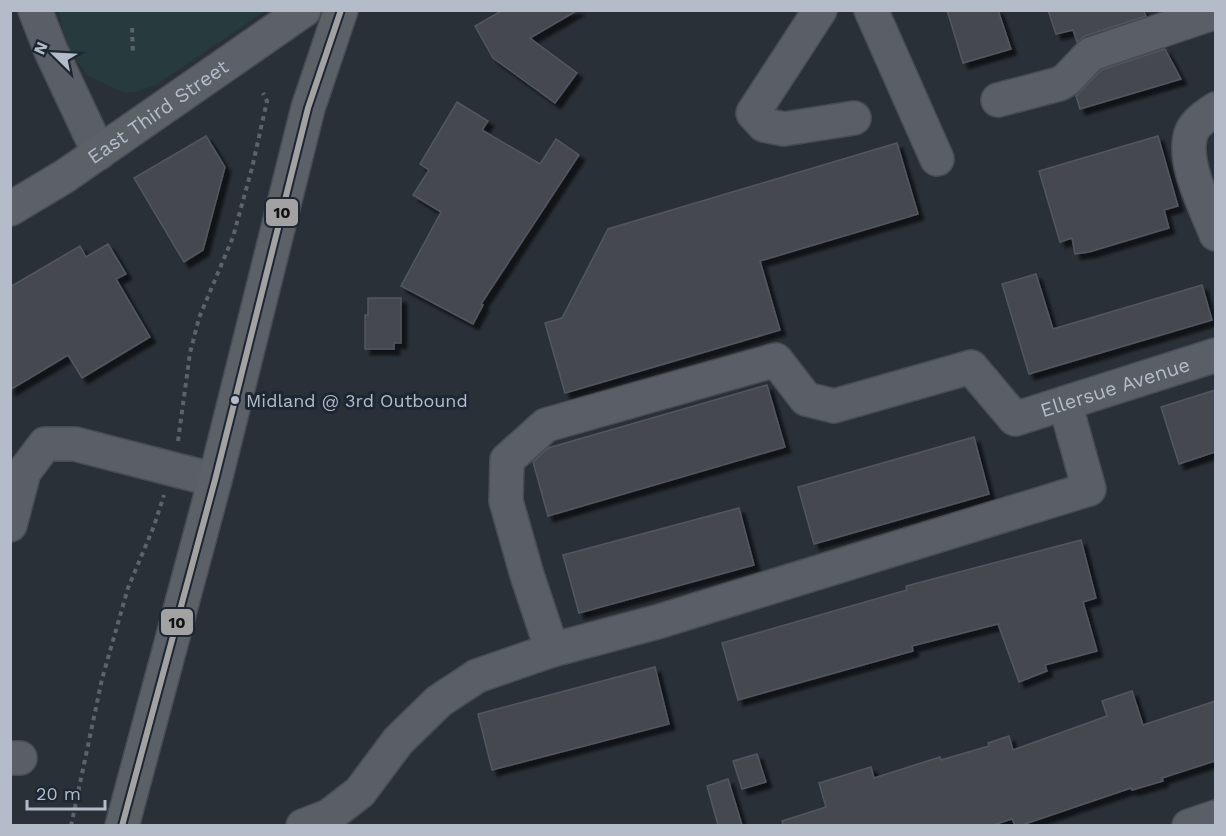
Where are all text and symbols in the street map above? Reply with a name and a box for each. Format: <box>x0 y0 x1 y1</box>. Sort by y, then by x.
north arrow <box>24 24 84 84</box>
text: N <box>30 39 52 57</box>
street label: East Third Street <box>83 54 233 169</box>
line badge: 10 <box>265 198 299 227</box>
text: 10 <box>273 203 291 222</box>
street label: Ellersue Avenue <box>1037 352 1193 422</box>
place label: Midland @ 3rd Outbound <box>246 390 468 411</box>
marker: Midland @ 3rd Outbound <box>229 394 241 406</box>
line badge: 10 <box>160 608 194 636</box>
text: 10 <box>168 613 186 632</box>
scale bar <box>27 773 105 811</box>
text: 20 m <box>36 783 81 804</box>

